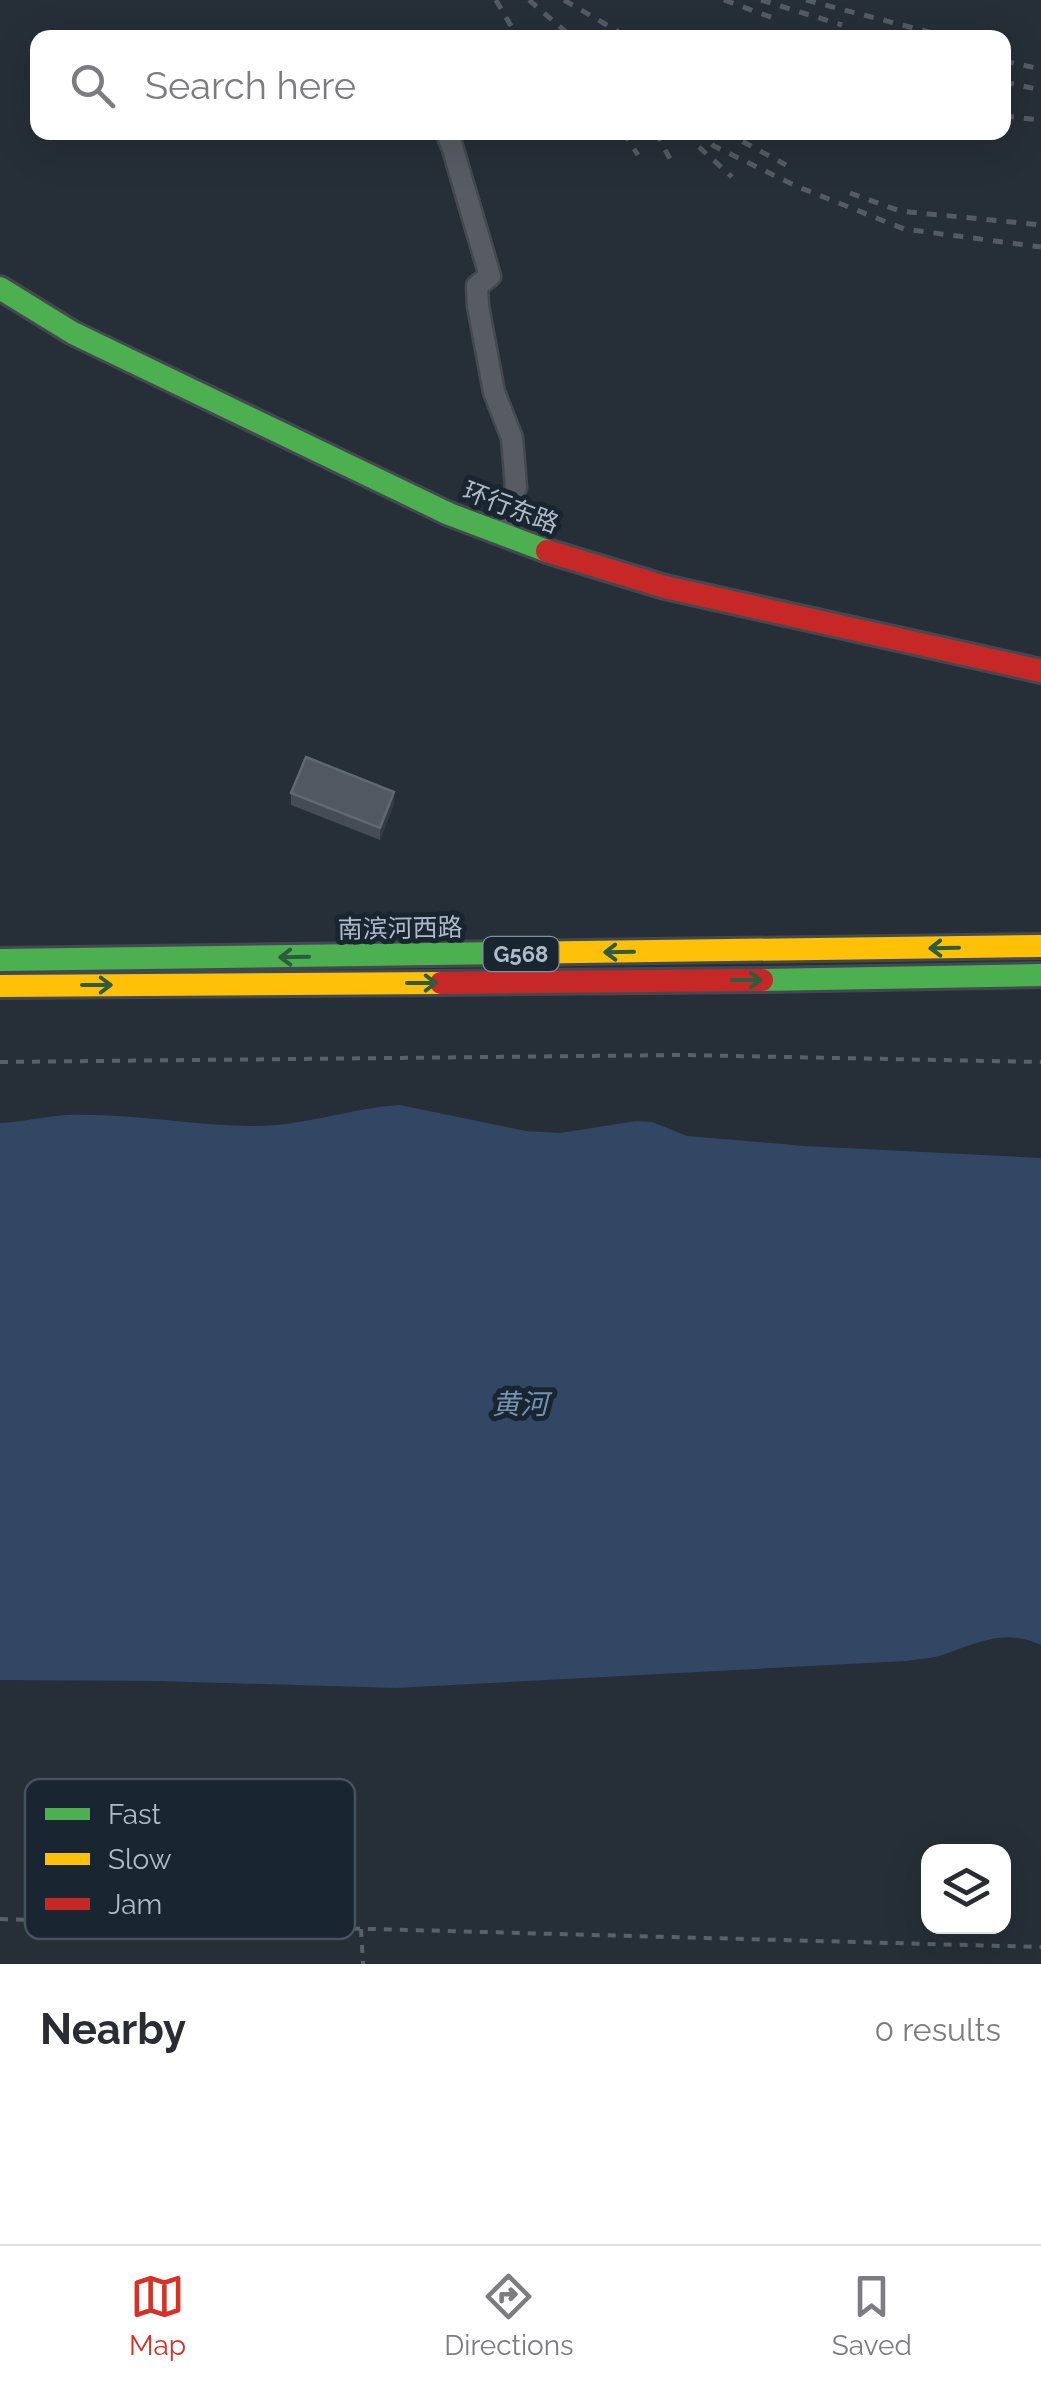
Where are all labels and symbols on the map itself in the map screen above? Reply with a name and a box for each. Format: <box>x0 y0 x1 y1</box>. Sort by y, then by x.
street label: 环行东路 <box>459 475 563 539</box>
street label: 南滨河西路 <box>337 912 463 944</box>
road number: G568 <box>484 937 558 971</box>
one-way arrow <box>928 938 960 957</box>
one-way arrow <box>603 942 636 962</box>
one-way arrow <box>278 947 310 966</box>
one-way arrow <box>730 970 763 990</box>
one-way arrow <box>406 973 438 992</box>
one-way arrow <box>80 976 113 994</box>
water label: 黄河 <box>492 1388 553 1421</box>
legend <box>25 1779 355 1939</box>
text: Fast <box>108 1798 161 1831</box>
text: Slow <box>108 1843 172 1876</box>
text: Jam <box>108 1888 162 1921</box>

